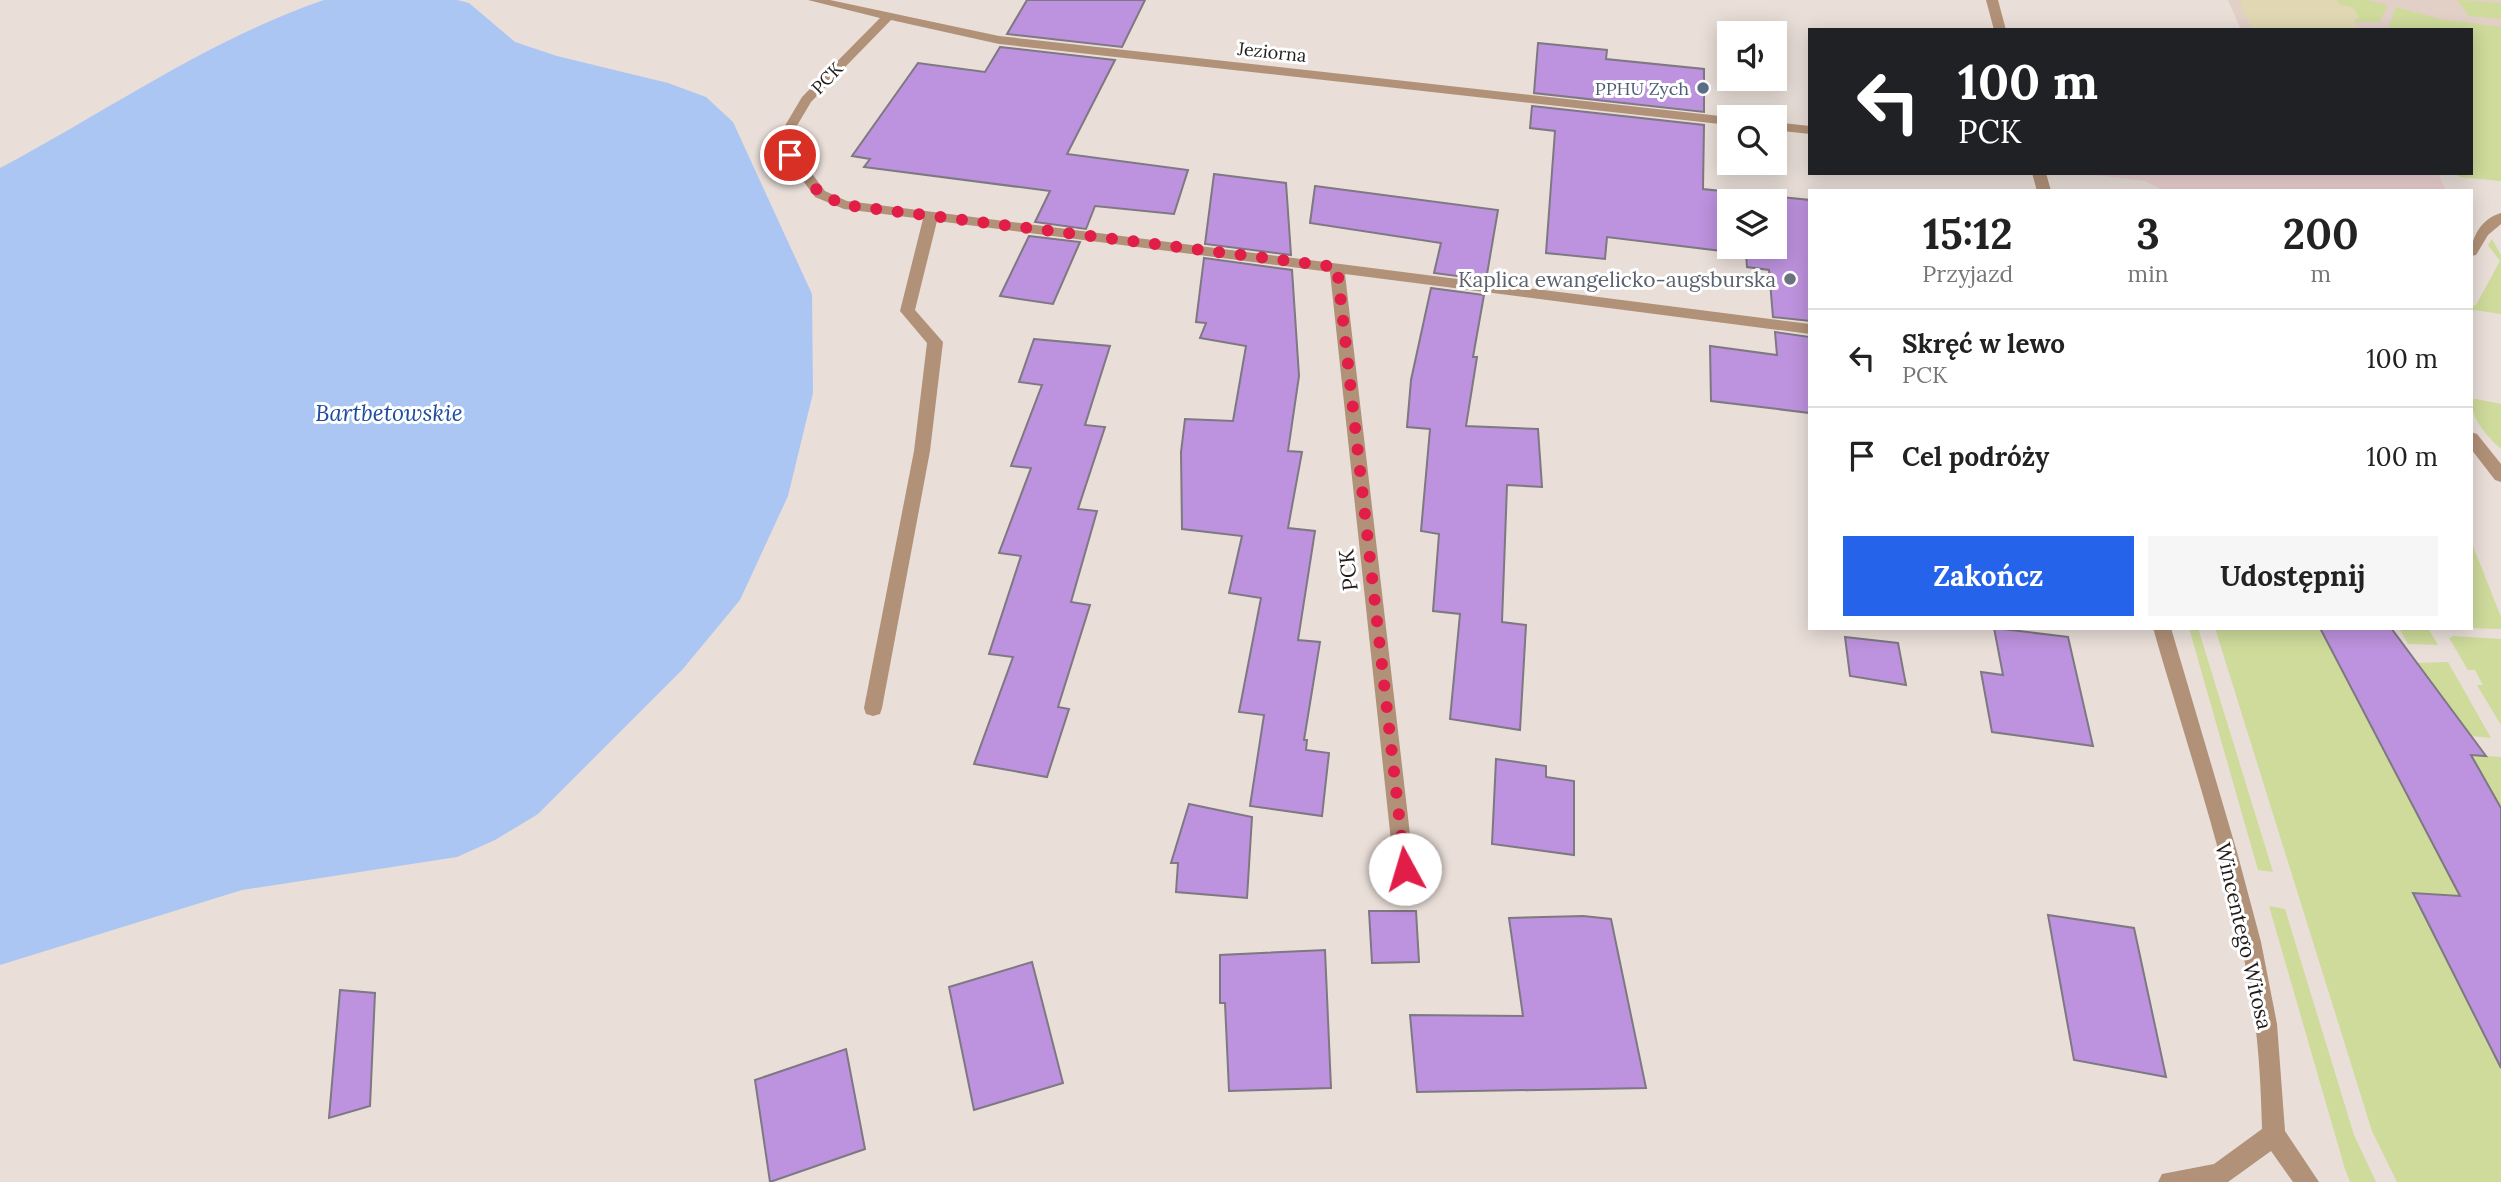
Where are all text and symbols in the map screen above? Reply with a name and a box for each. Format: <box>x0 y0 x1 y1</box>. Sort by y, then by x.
map controls <box>1717 21 1787 259</box>
button: sound <box>1717 21 1787 91</box>
street label: Jeziorna <box>1235 37 1308 67</box>
text: 100 m <box>1958 50 2098 112</box>
icon: left <box>1843 56 1934 147</box>
street label: PCK <box>806 57 848 99</box>
place label: PPHU Zych <box>1595 77 1689 100</box>
marker: PPHU Zych <box>1695 80 1711 96</box>
button: search <box>1717 105 1787 175</box>
text: PCK <box>1958 111 2022 152</box>
pin <box>760 125 820 185</box>
icon: arrive <box>771 136 809 174</box>
button: layers <box>1717 189 1787 259</box>
text: 15:12 <box>1923 207 2013 261</box>
text: 3 <box>2136 207 2160 261</box>
text: 200 <box>2283 207 2359 261</box>
text: Przyjazd <box>1922 259 2013 288</box>
text: min <box>2128 259 2169 288</box>
text: m <box>2310 259 2331 288</box>
place label: Kaplica ewangelicko-augsburska <box>1458 266 1776 293</box>
marker: Kaplica ewangelicko-augsburska <box>1782 271 1798 287</box>
text: Skręć w lewo <box>1902 327 2065 360</box>
icon: left <box>1843 339 1881 377</box>
text: 100 m <box>2366 342 2438 375</box>
text: PCK <box>1902 360 1948 389</box>
water label: Bartbetowskie <box>315 398 463 427</box>
icon: arrive <box>1843 437 1881 475</box>
text: Cel podróży <box>1902 440 2049 473</box>
text: 100 m <box>2366 440 2438 473</box>
button: Zakończ <box>1843 536 2134 616</box>
button: Udostępnij <box>2148 536 2438 616</box>
street label: PCK <box>1332 547 1364 592</box>
position arrow <box>1368 832 1442 906</box>
street label: Wincentego Witosa <box>2209 840 2279 1032</box>

